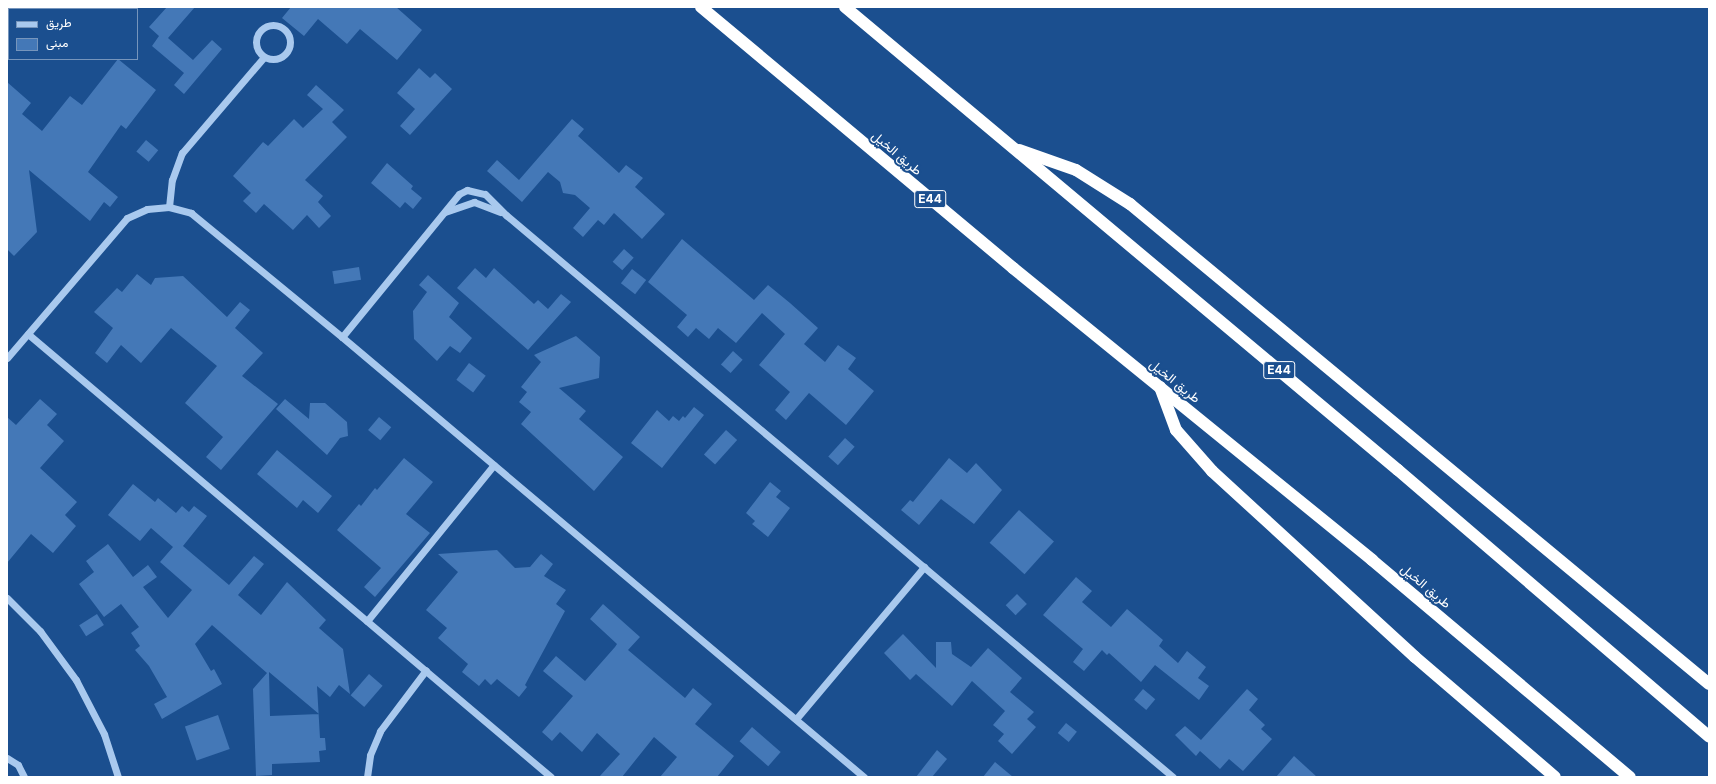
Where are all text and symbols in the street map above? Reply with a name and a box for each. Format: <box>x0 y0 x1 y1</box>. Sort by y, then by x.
legend <box>8 8 138 60</box>
text: طريق <box>46 15 71 30</box>
text: مبنى <box>46 35 68 50</box>
street label: طريق الخيل <box>869 128 925 178</box>
road number: E44 <box>914 189 946 209</box>
street label: طريق الخيل <box>1147 356 1203 406</box>
road number: E44 <box>1263 360 1295 380</box>
street label: طريق الخيل <box>1398 561 1454 611</box>

